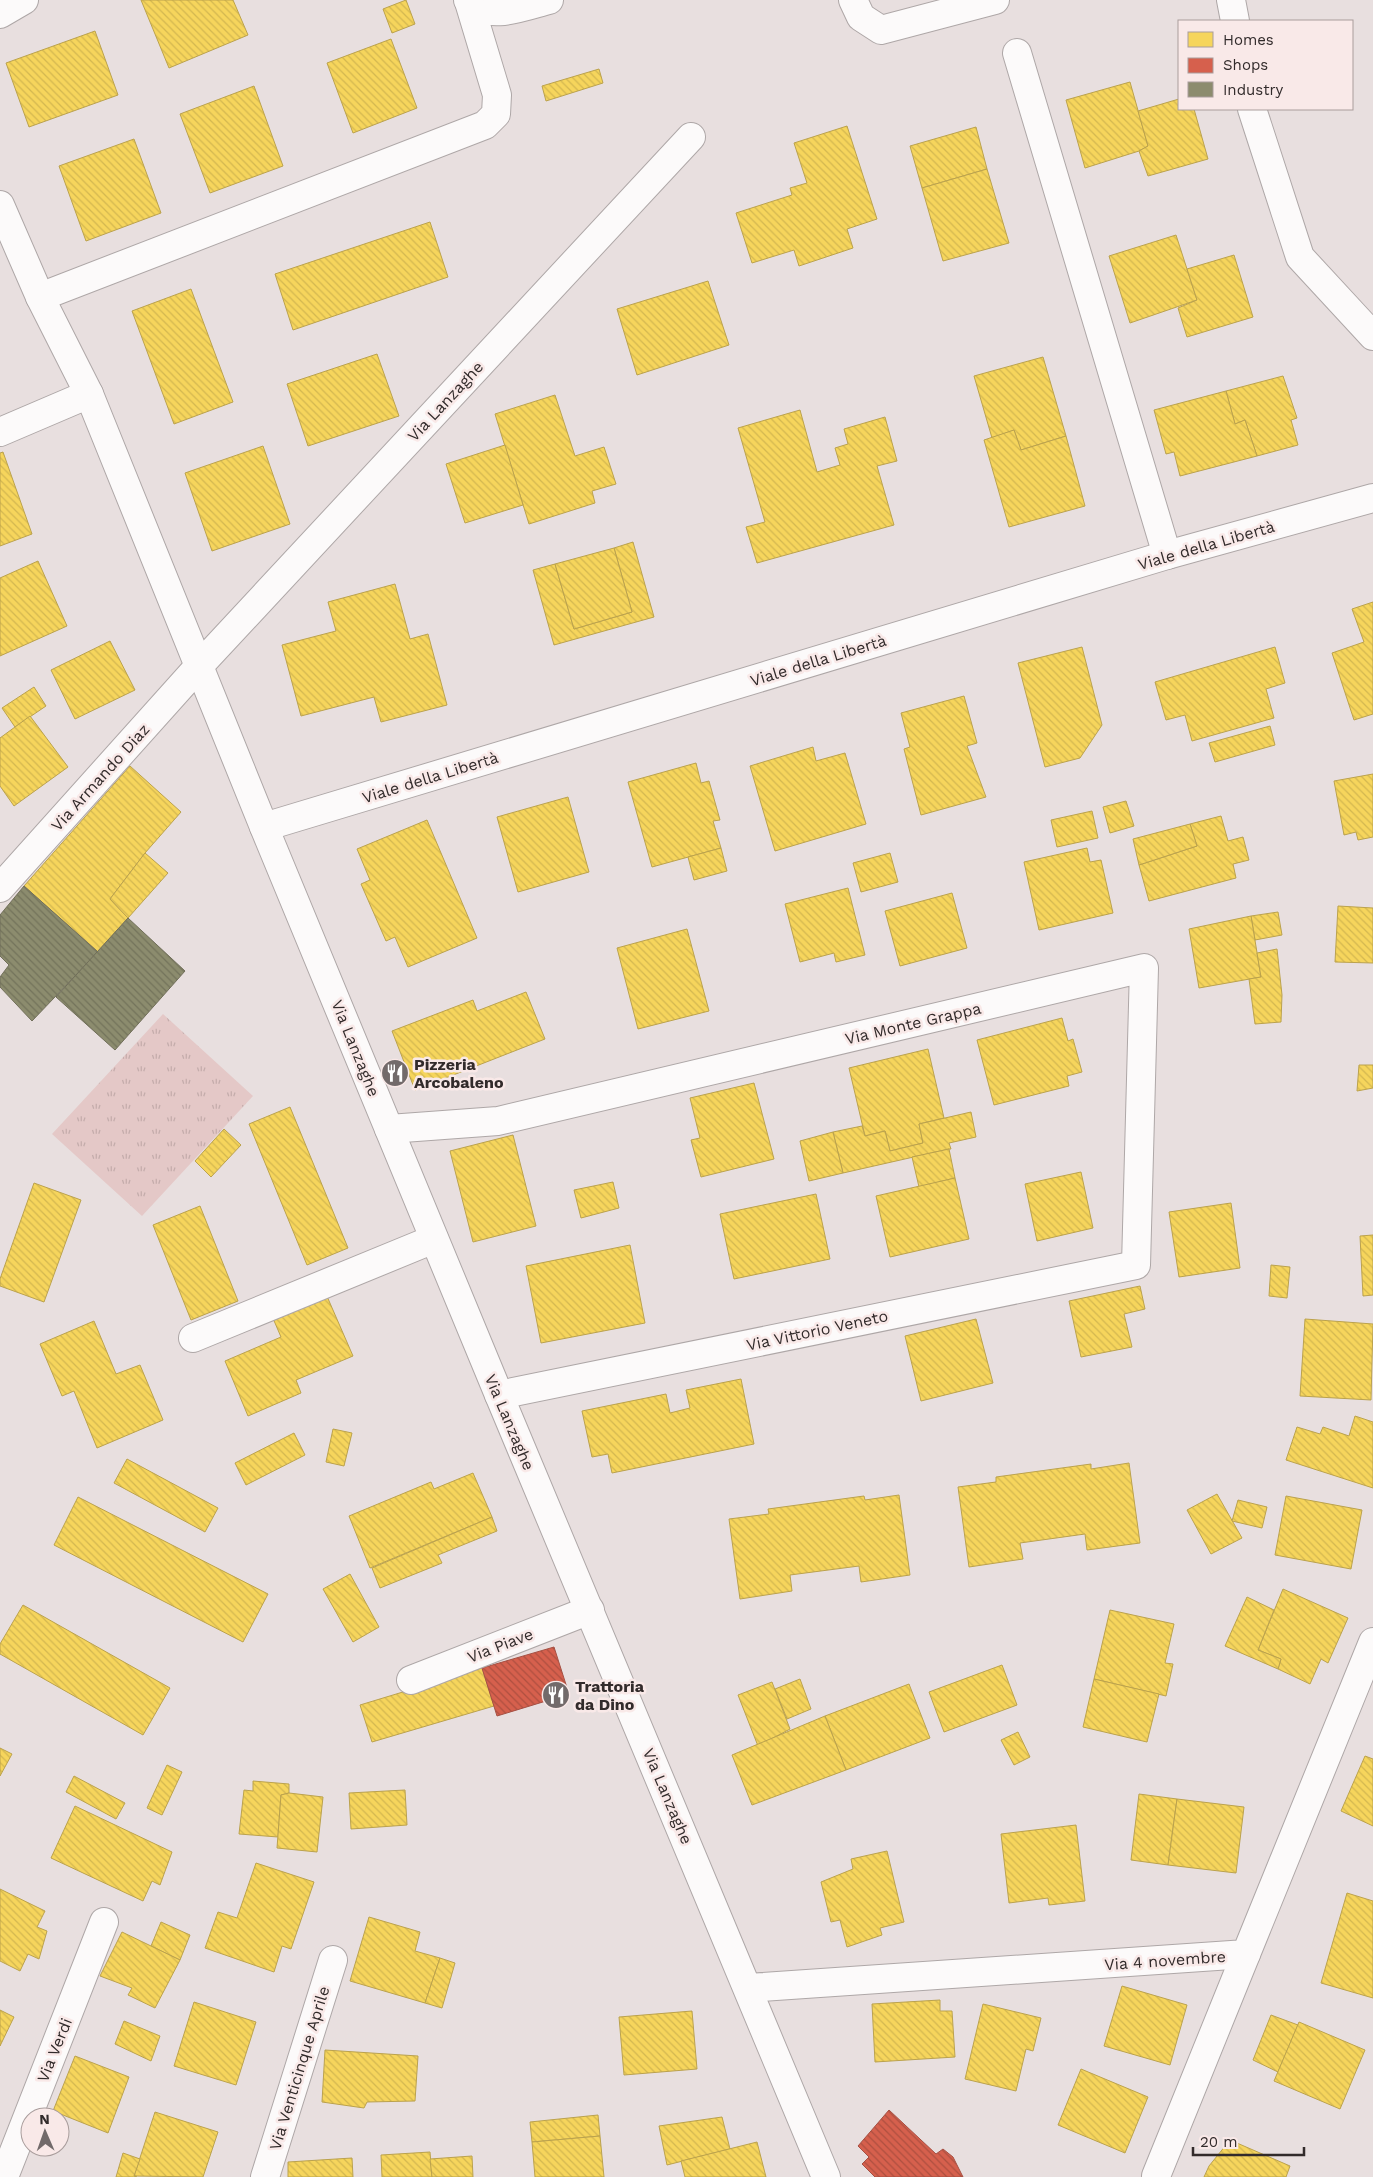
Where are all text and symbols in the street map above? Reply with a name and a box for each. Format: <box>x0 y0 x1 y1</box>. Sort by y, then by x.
legend <box>1178 20 1353 110</box>
text: Homes <box>1223 31 1274 49</box>
text: Shops <box>1223 56 1268 74</box>
text: Industry <box>1223 81 1284 99</box>
street label: Via Lanzaghe <box>403 357 487 445</box>
street label: Viale della Libertà <box>1136 517 1277 574</box>
street label: Viale della Libertà <box>748 631 889 690</box>
street label: Via Armando Diaz <box>47 720 154 835</box>
street label: Viale della Libertà <box>360 748 501 807</box>
street label: Via Lanzaghe <box>328 997 384 1099</box>
street label: Via Monte Grappa <box>843 999 983 1048</box>
place label: Pizzeria Arcobaleno <box>414 1055 504 1092</box>
restaurant icon: Pizzeria Arcobaleno <box>380 1058 410 1088</box>
street label: Via Vittorio Veneto <box>745 1306 890 1355</box>
street label: Via Lanzaghe <box>481 1371 538 1473</box>
street label: Via Piave <box>465 1624 536 1667</box>
place label: Trattoria da Dino <box>575 1677 645 1714</box>
restaurant icon: Trattoria da Dino <box>541 1680 571 1710</box>
street label: Via Lanzaghe <box>639 1745 696 1847</box>
street label: Via 4 novembre <box>1104 1947 1226 1974</box>
street label: Via Venticinque Aprile <box>265 1984 333 2152</box>
street label: Via Verdi <box>33 2015 76 2085</box>
north arrow <box>20 2107 70 2157</box>
text: N <box>39 2111 50 2127</box>
scale bar <box>1193 2124 1304 2156</box>
text: 20 m <box>1200 2133 1238 2151</box>

